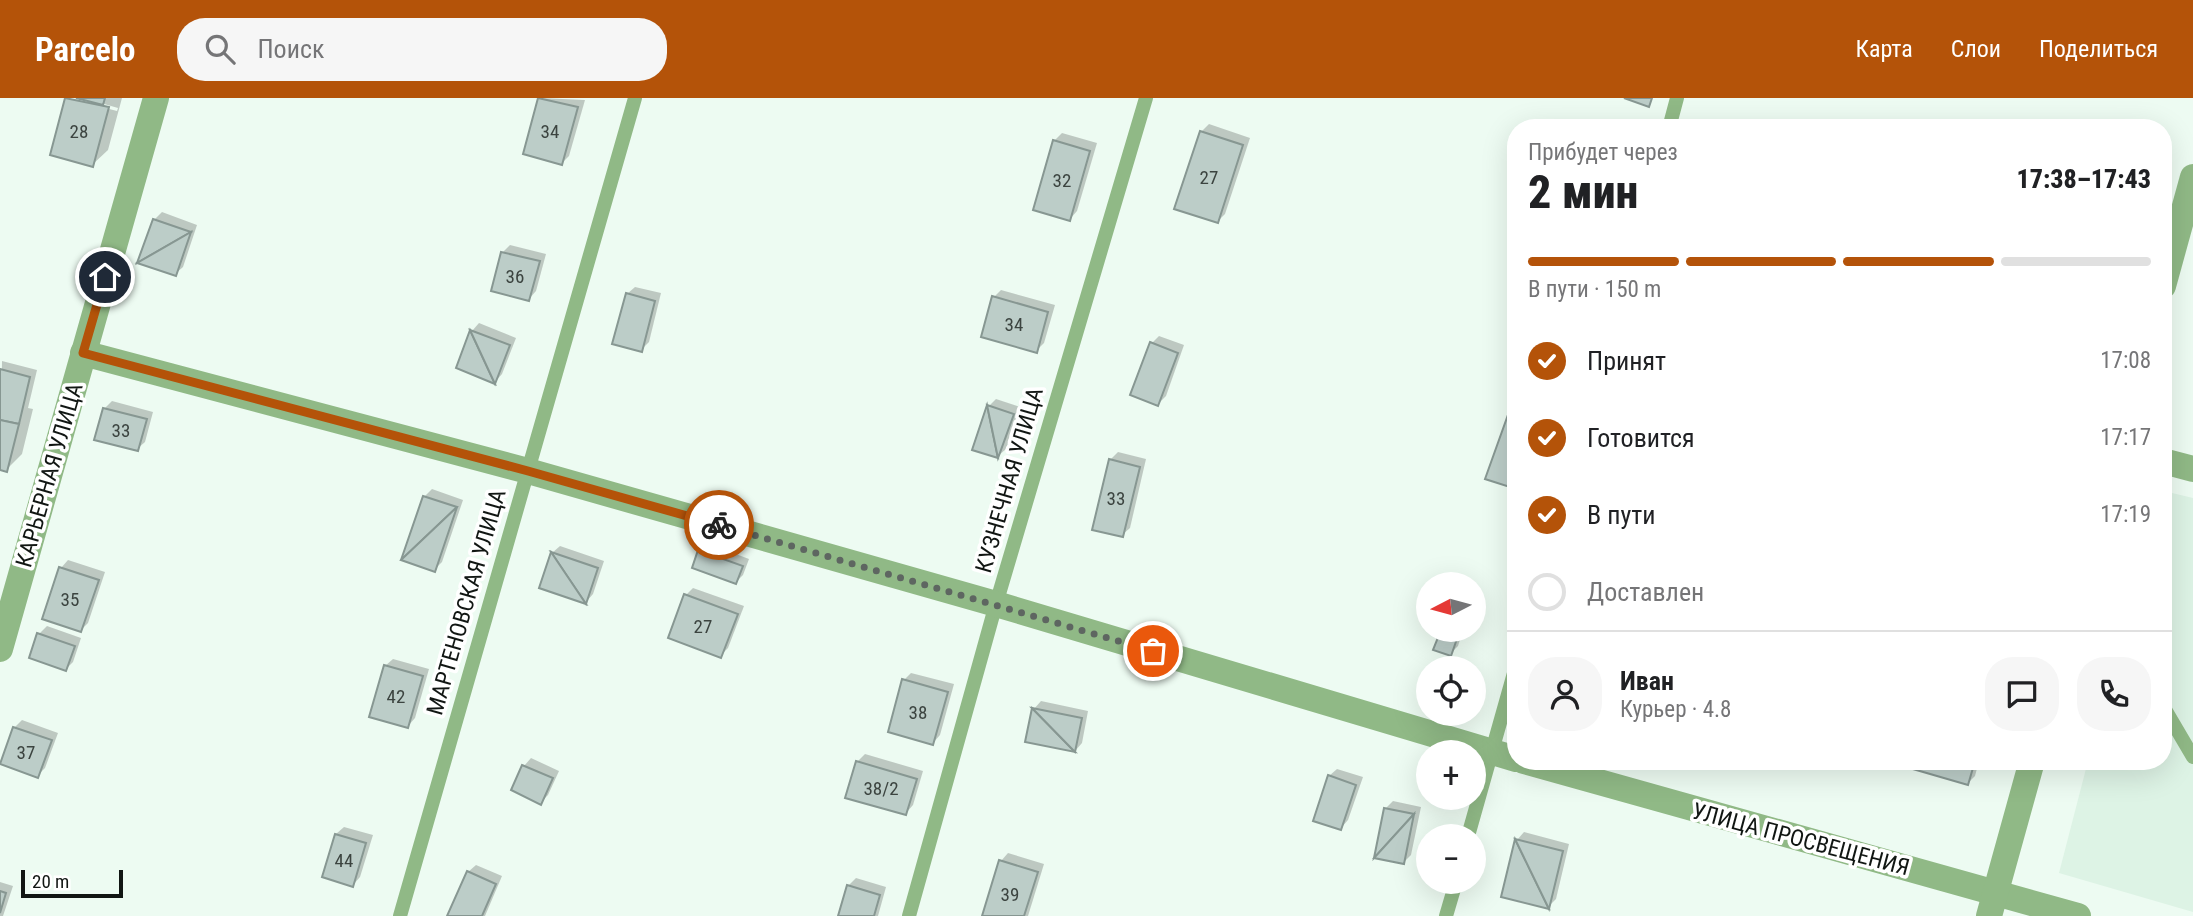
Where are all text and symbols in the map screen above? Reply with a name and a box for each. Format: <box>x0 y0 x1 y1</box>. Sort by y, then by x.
search box <box>177 18 667 81</box>
text: Parcelo <box>35 30 135 69</box>
icon: search <box>201 30 239 68</box>
text: Поиск <box>257 34 324 64</box>
text: Карта <box>1855 35 1913 63</box>
text: Слои <box>1951 35 2001 63</box>
text: Поделиться <box>2039 35 2158 63</box>
house number: 28 <box>70 120 88 143</box>
house number: 34 <box>541 120 559 143</box>
text: Прибудет через <box>1528 139 1678 166</box>
text: 17:38–17:43 <box>2017 164 2151 194</box>
text: 2 мин <box>1528 165 1638 219</box>
house number: 27 <box>1200 166 1218 189</box>
house number: 32 <box>1053 169 1071 192</box>
pin <box>75 247 135 307</box>
icon: home <box>86 258 124 296</box>
house number: 36 <box>506 265 524 288</box>
text: В пути · 150 m <box>1528 276 1661 303</box>
house number: 34 <box>1005 313 1023 336</box>
icon: check <box>1528 342 1566 380</box>
text: Принят <box>1587 346 1666 376</box>
text: 17:08 <box>2100 347 2151 374</box>
street label: КАРЬЕРНАЯ УЛИЦА <box>10 380 89 570</box>
street label: КУЗНЕЧНАЯ УЛИЦА <box>970 384 1049 576</box>
house number: 33 <box>112 419 130 442</box>
icon: check <box>1528 419 1566 457</box>
text: Готовится <box>1587 423 1695 453</box>
text: 17:17 <box>2100 424 2151 451</box>
street label: МАРТЕНОВСКАЯ УЛИЦА <box>421 486 512 718</box>
house number: 33 <box>1107 487 1125 510</box>
courier <box>684 490 754 560</box>
icon: check <box>1528 496 1566 534</box>
text: В пути <box>1587 500 1656 530</box>
text: 17:19 <box>2100 501 2151 528</box>
icon: bike <box>700 506 738 544</box>
north arrow <box>1416 572 1486 642</box>
map controls <box>1416 572 1486 894</box>
text: Доставлен <box>1587 577 1704 607</box>
house number: 35 <box>61 588 79 611</box>
house number: 27 <box>694 615 712 638</box>
pin <box>1123 621 1183 681</box>
icon: bag <box>1134 632 1172 670</box>
button: locate <box>1416 656 1486 726</box>
button: person <box>1528 657 1602 731</box>
button: chat <box>1985 657 2059 731</box>
button: phone <box>2077 657 2151 731</box>
text: Иван <box>1620 666 1674 696</box>
house number: 42 <box>387 685 405 708</box>
text: Курьер · 4.8 <box>1620 696 1731 723</box>
house number: 38 <box>909 701 927 724</box>
button: + <box>1416 740 1486 810</box>
house number: 37 <box>17 741 35 764</box>
house number: 38/2 <box>863 777 899 800</box>
street label: УЛИЦА ПРОСВЕЩЕНИЯ <box>1689 797 1913 882</box>
button: − <box>1416 824 1486 894</box>
house number: 44 <box>335 849 353 872</box>
scale bar <box>21 867 122 899</box>
text: 20 m <box>32 870 69 893</box>
house number: 39 <box>1001 883 1019 906</box>

